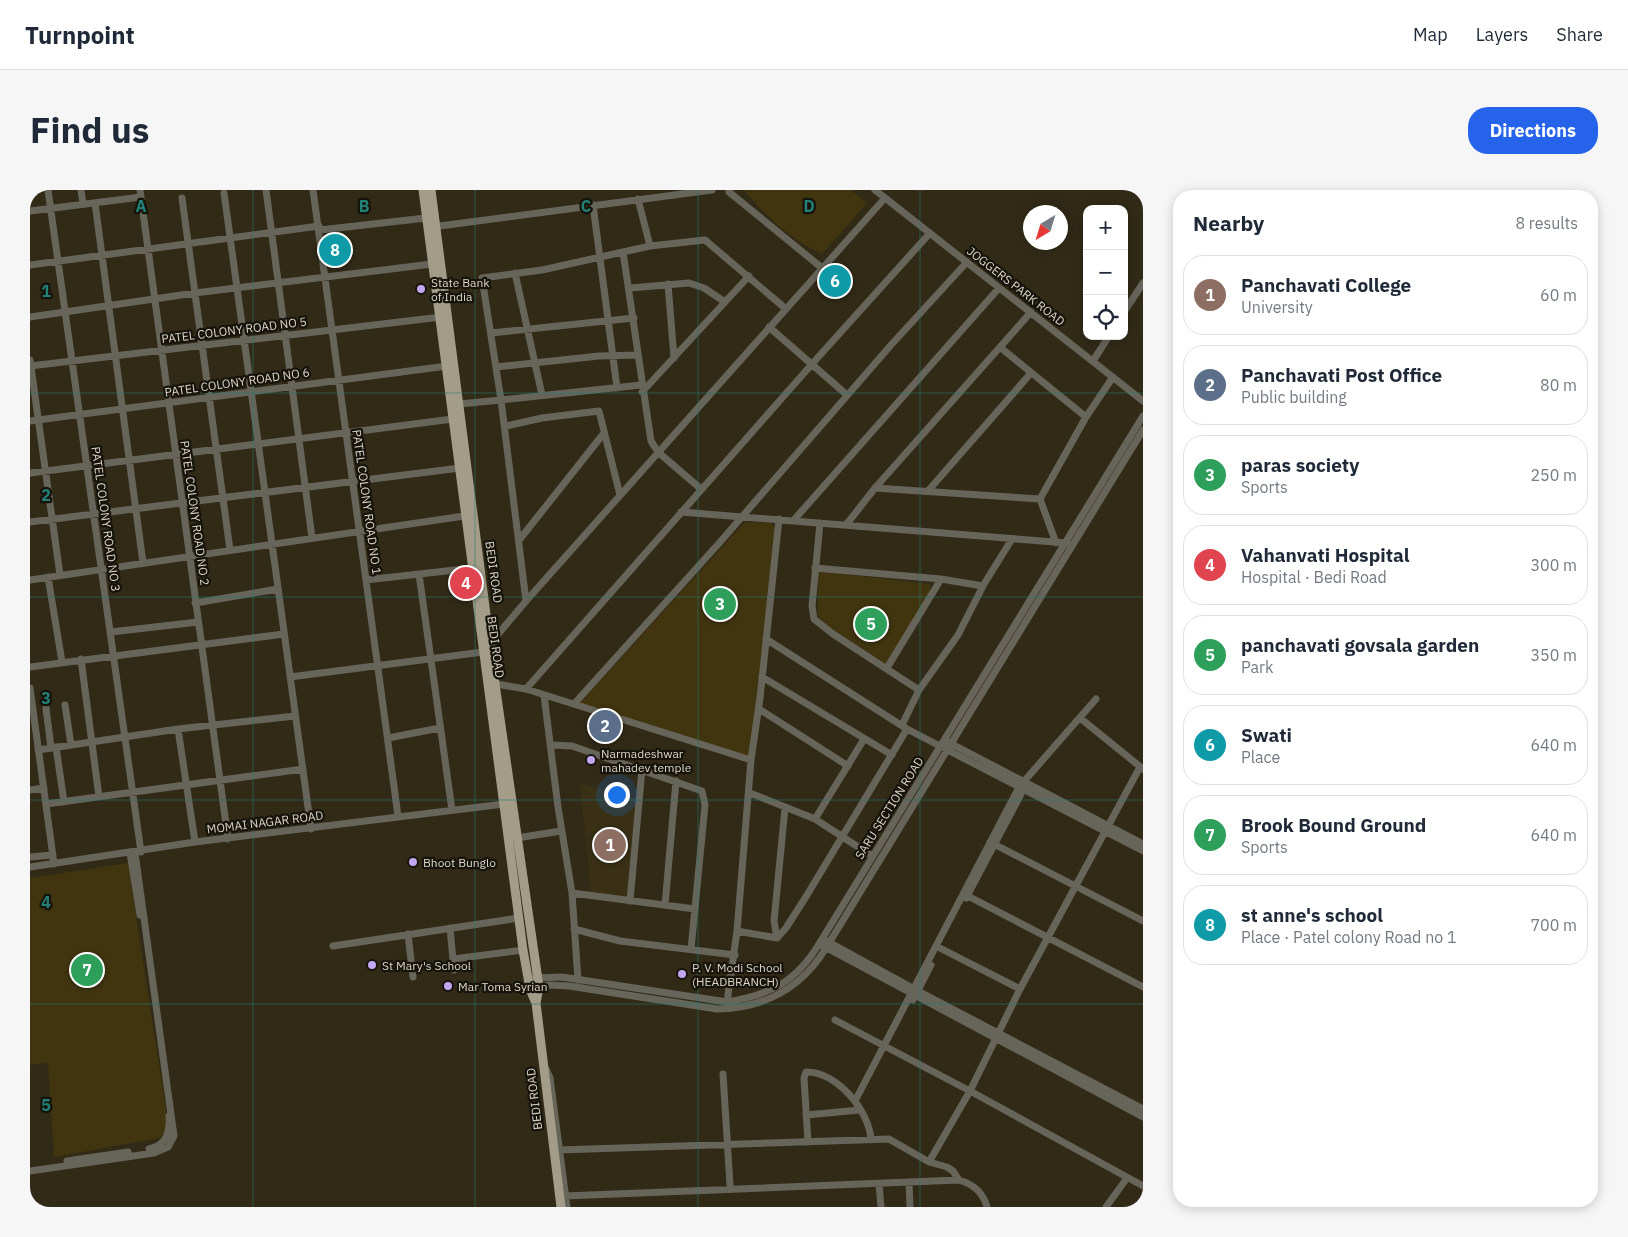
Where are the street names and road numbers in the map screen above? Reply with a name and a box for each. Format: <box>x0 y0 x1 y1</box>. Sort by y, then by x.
street label: JOGGERS PARK ROAD <box>964 243 1068 329</box>
street label: PATEL COLONY ROAD NO 5 <box>161 314 307 346</box>
street label: PATEL COLONY ROAD NO 6 <box>164 364 310 400</box>
street label: PATEL COLONY ROAD NO 1 <box>349 429 385 575</box>
street label: PATEL COLONY ROAD NO 2 <box>177 440 213 586</box>
street label: PATEL COLONY ROAD NO 3 <box>88 446 124 592</box>
street label: BEDI ROAD <box>482 540 506 604</box>
street label: BEDI ROAD <box>484 615 508 679</box>
street label: SARU SECTION ROAD <box>851 754 927 862</box>
street label: MOMAI NAGAR ROAD <box>206 807 324 837</box>
street label: BEDI ROAD <box>523 1067 545 1131</box>

